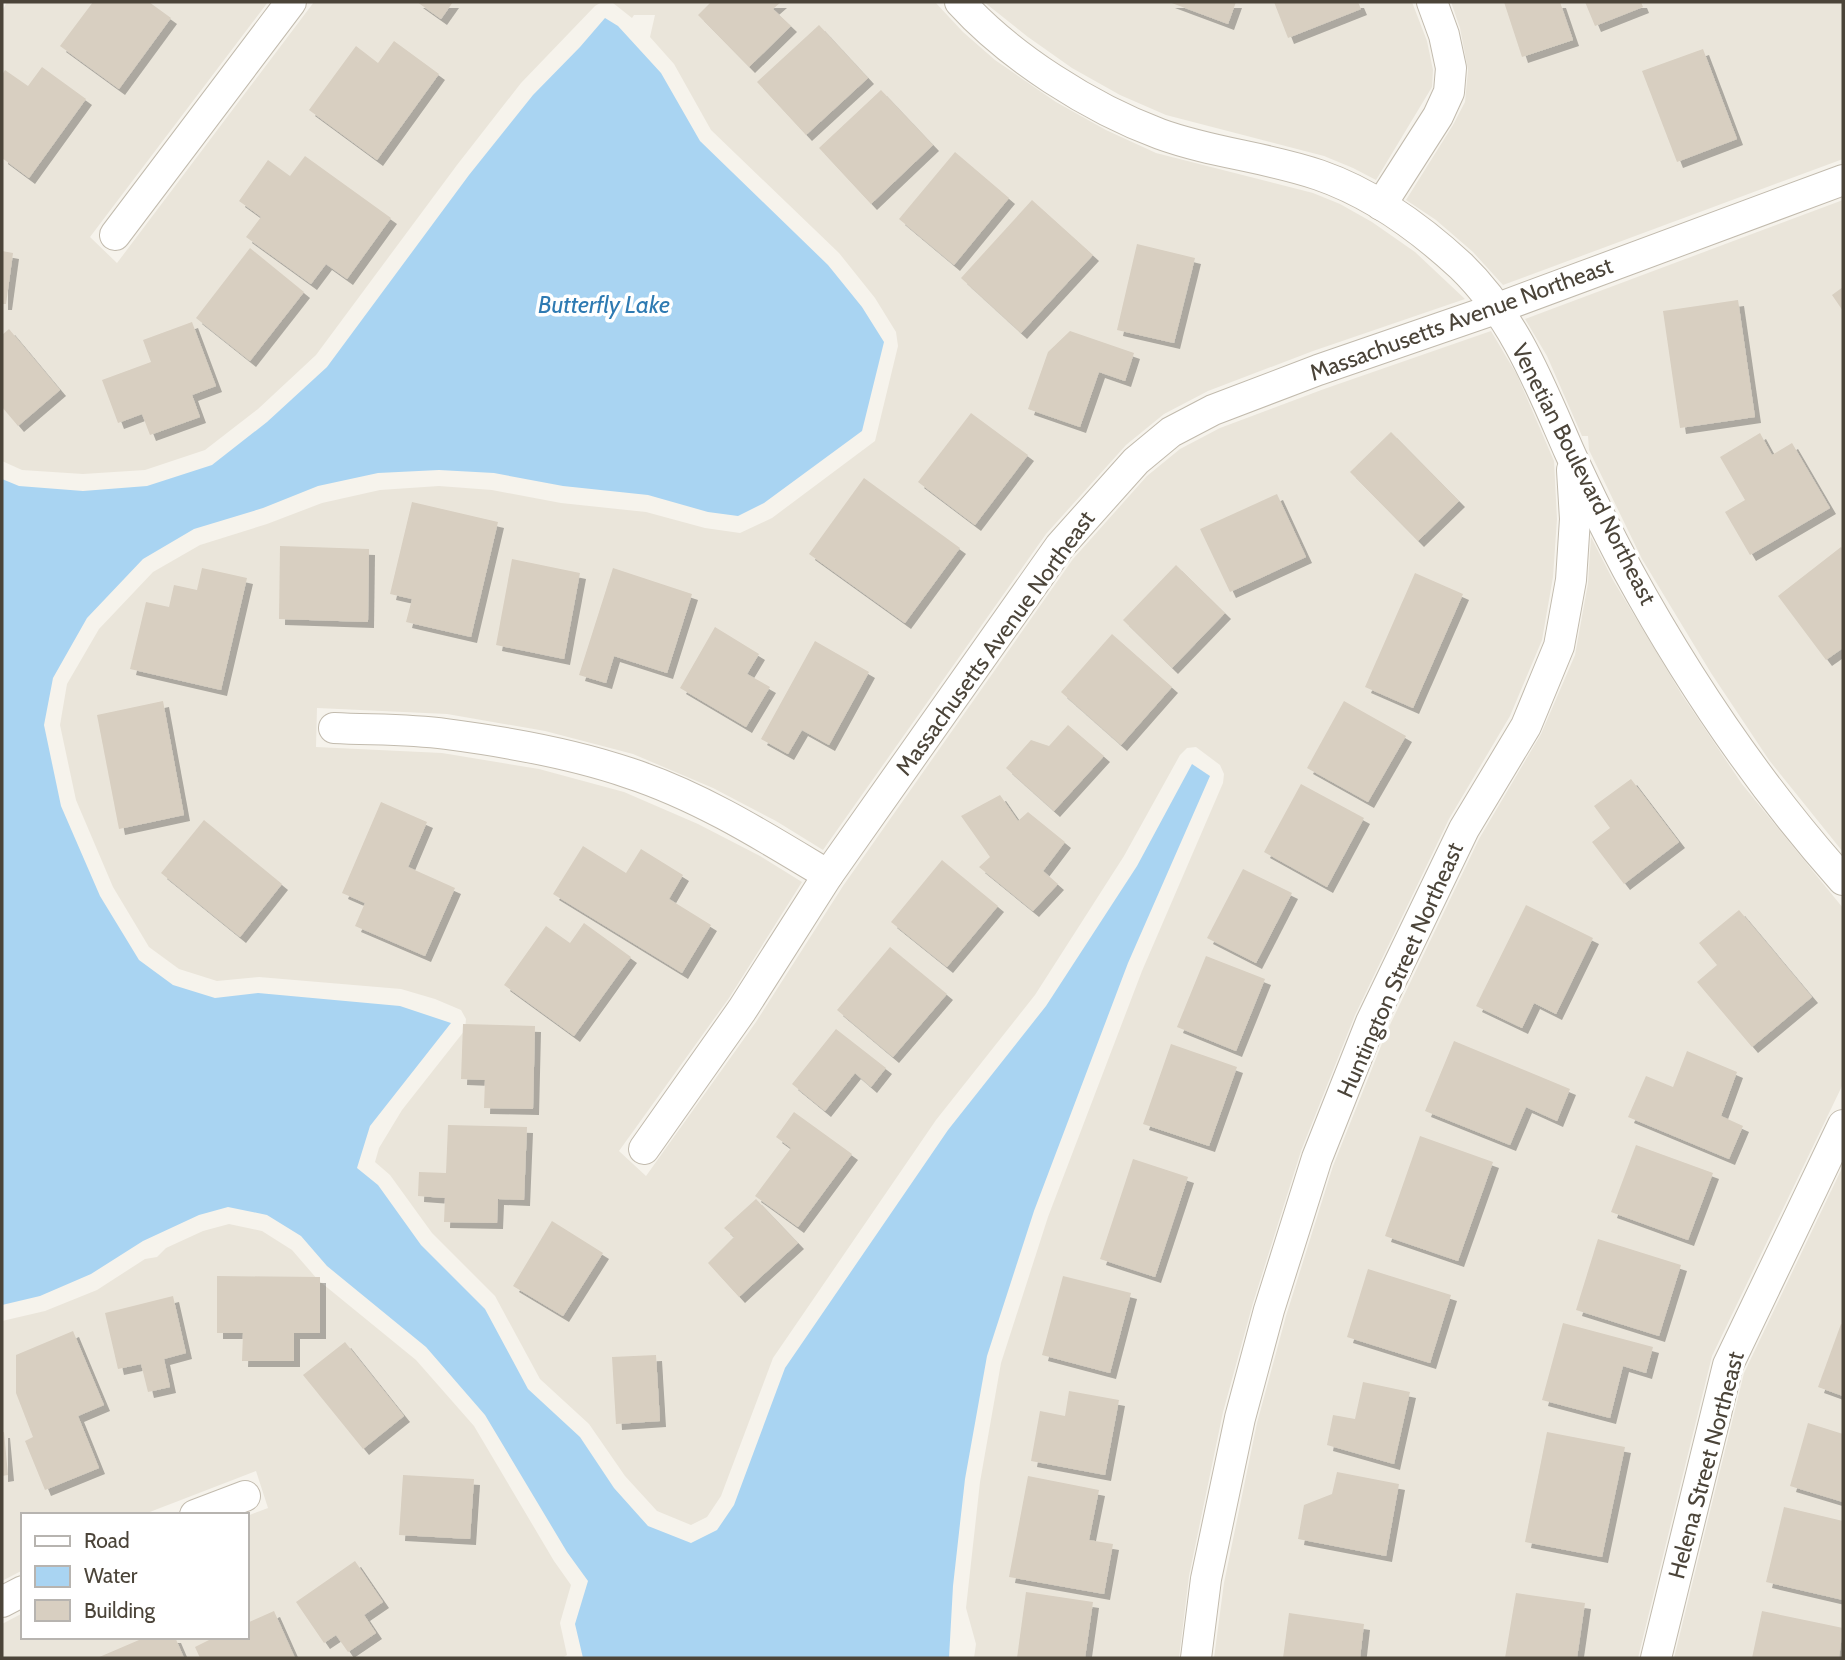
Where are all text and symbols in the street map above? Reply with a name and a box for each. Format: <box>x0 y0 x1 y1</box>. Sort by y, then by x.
street label: Massachusetts Avenue Northeast <box>1306 251 1617 387</box>
water label: Butterfly Lake <box>538 290 670 319</box>
street label: Venetian Boulevard Northeast <box>1506 339 1662 610</box>
street label: Massachusetts Avenue Northeast <box>890 505 1101 781</box>
street label: Huntington Street Northeast <box>1331 838 1469 1102</box>
street label: Helena Street Northeast <box>1662 1348 1750 1582</box>
legend <box>21 1513 248 1639</box>
text: Road <box>84 1528 130 1553</box>
text: Water <box>84 1563 138 1588</box>
text: Building <box>84 1598 156 1623</box>

